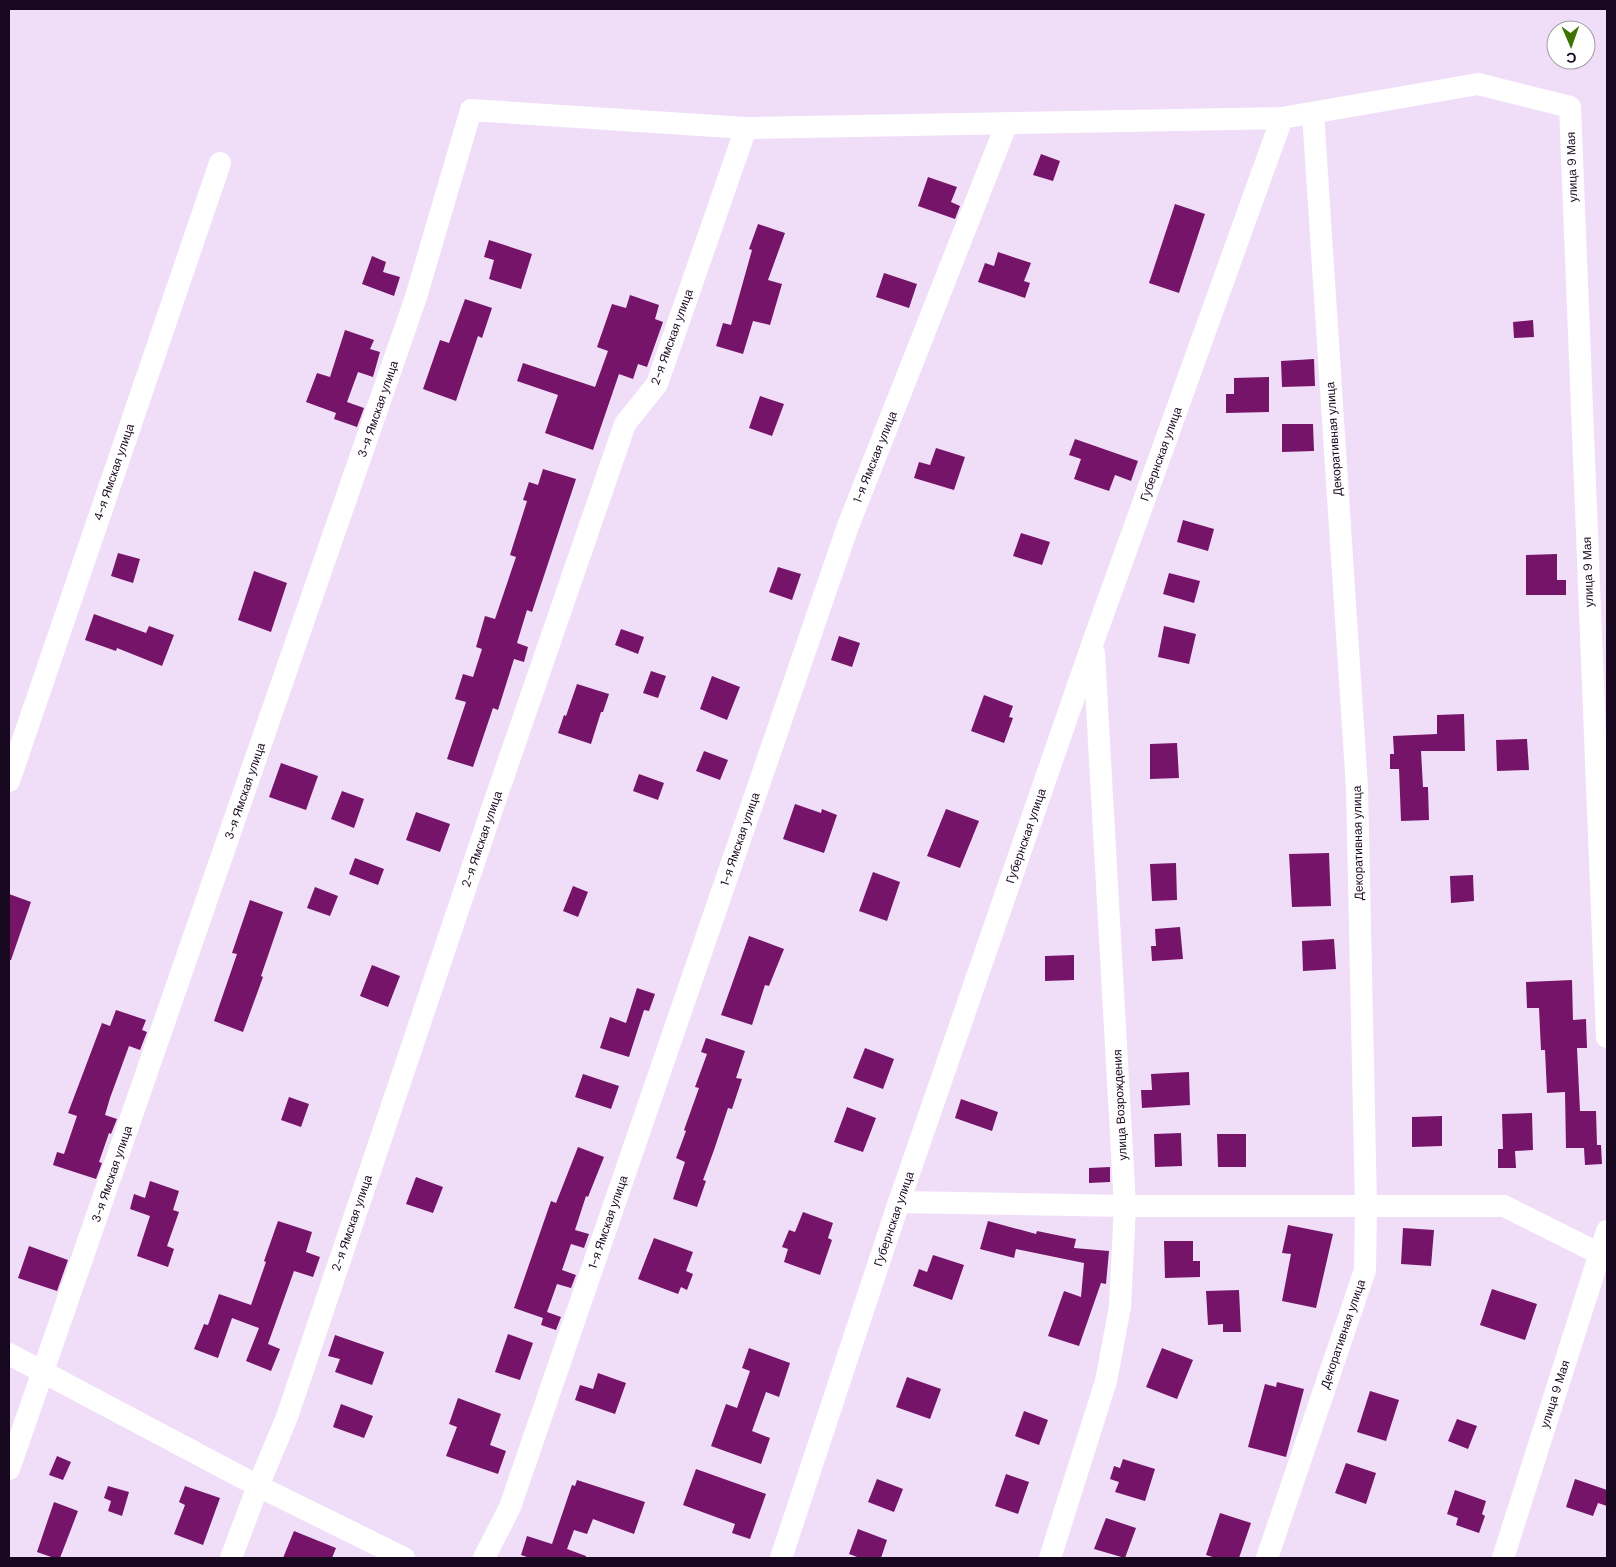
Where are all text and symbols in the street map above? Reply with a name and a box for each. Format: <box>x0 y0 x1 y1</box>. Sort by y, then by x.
north arrow <box>1546 20 1596 70</box>
text: С <box>1566 49 1577 67</box>
street label: улица 9 Мая <box>1563 132 1581 202</box>
street label: 2-я Ямская улица <box>647 287 697 387</box>
street label: 3-я Ямская улица <box>354 358 402 459</box>
street label: Декоративная улица <box>1322 381 1346 497</box>
street label: Губернская улица <box>1136 404 1186 503</box>
street label: 1-я Ямская улица <box>849 408 901 505</box>
street label: 4-я Ямская улица <box>90 421 138 522</box>
street label: улица 9 Мая <box>1579 537 1597 607</box>
street label: 3-я Ямская улица <box>221 740 269 841</box>
street label: Декоративная улица <box>1349 785 1367 900</box>
street label: Губернская улица <box>1002 786 1050 886</box>
street label: 2-я Ямская улица <box>458 788 506 889</box>
street label: 1-я Ямская улица <box>717 790 764 888</box>
street label: улица Возрождения <box>1109 1049 1131 1161</box>
street label: 3-я Ямская улица <box>88 1123 136 1224</box>
street label: Губернская улица <box>870 1169 918 1269</box>
street label: 2-я Ямская улица <box>328 1172 376 1273</box>
street label: 1-я Ямская улица <box>585 1173 632 1271</box>
street label: Декоративная улица <box>1317 1277 1369 1391</box>
street label: улица 9 Мая <box>1537 1358 1573 1430</box>

